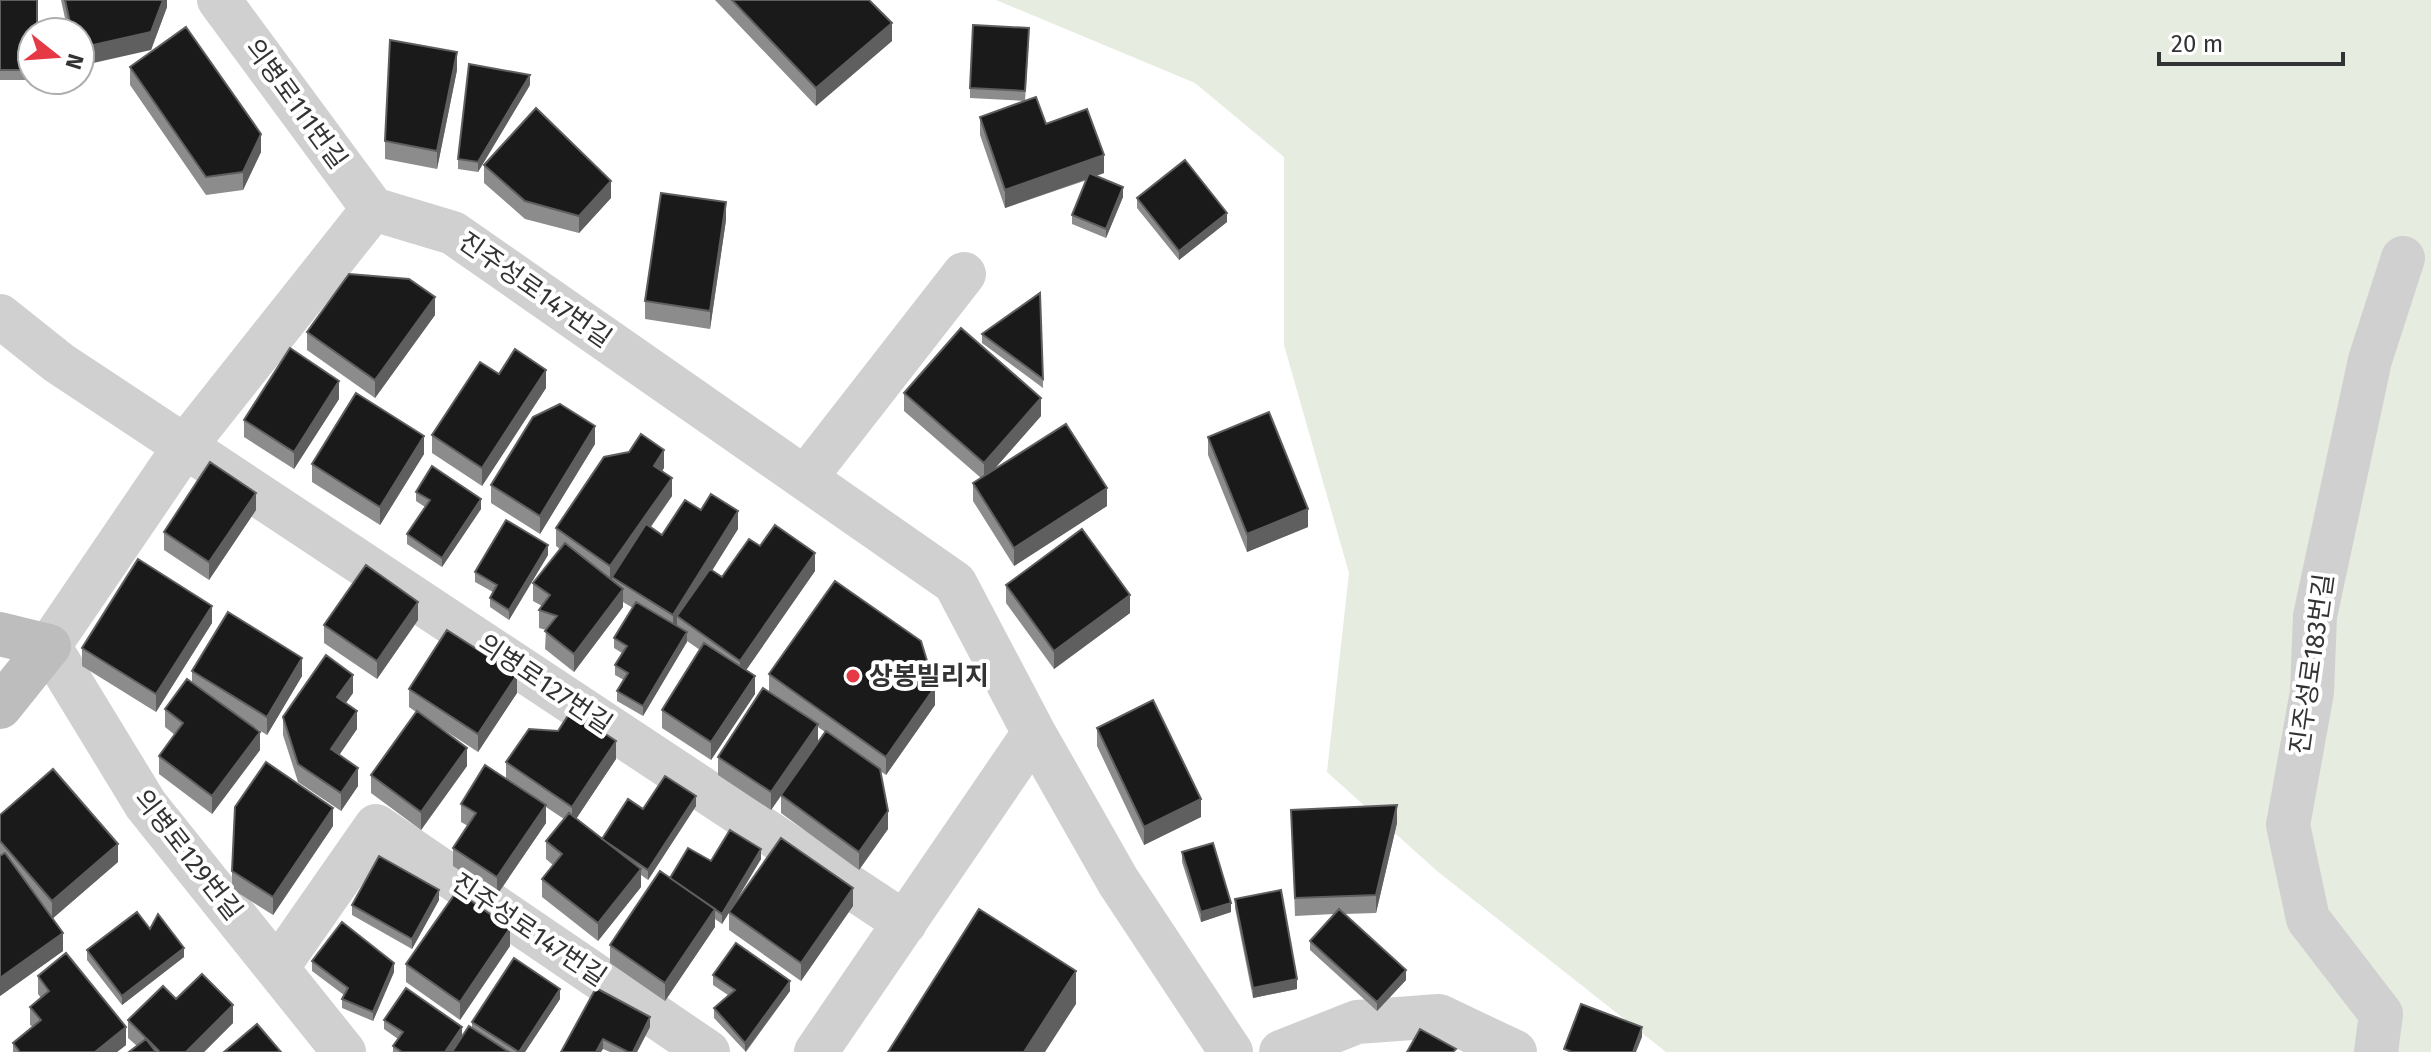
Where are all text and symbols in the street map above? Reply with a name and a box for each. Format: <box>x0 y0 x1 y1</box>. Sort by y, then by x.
north arrow <box>16 16 96 96</box>
scale bar <box>2159 16 2343 66</box>
text: 20 m <box>2171 30 2223 58</box>
street label: 의병로111번길 <box>239 33 353 175</box>
text: N <box>60 51 90 73</box>
street label: 진주성로147번길 <box>453 226 617 354</box>
street label: 진주성로183번길 <box>2284 572 2340 756</box>
street label: 의병로127번길 <box>472 628 618 740</box>
place label: 상봉빌리지 <box>869 661 989 692</box>
marker: 상봉빌리지 <box>844 667 862 685</box>
street label: 의병로129번길 <box>127 784 249 926</box>
street label: 진주성로147번길 <box>446 867 612 993</box>

